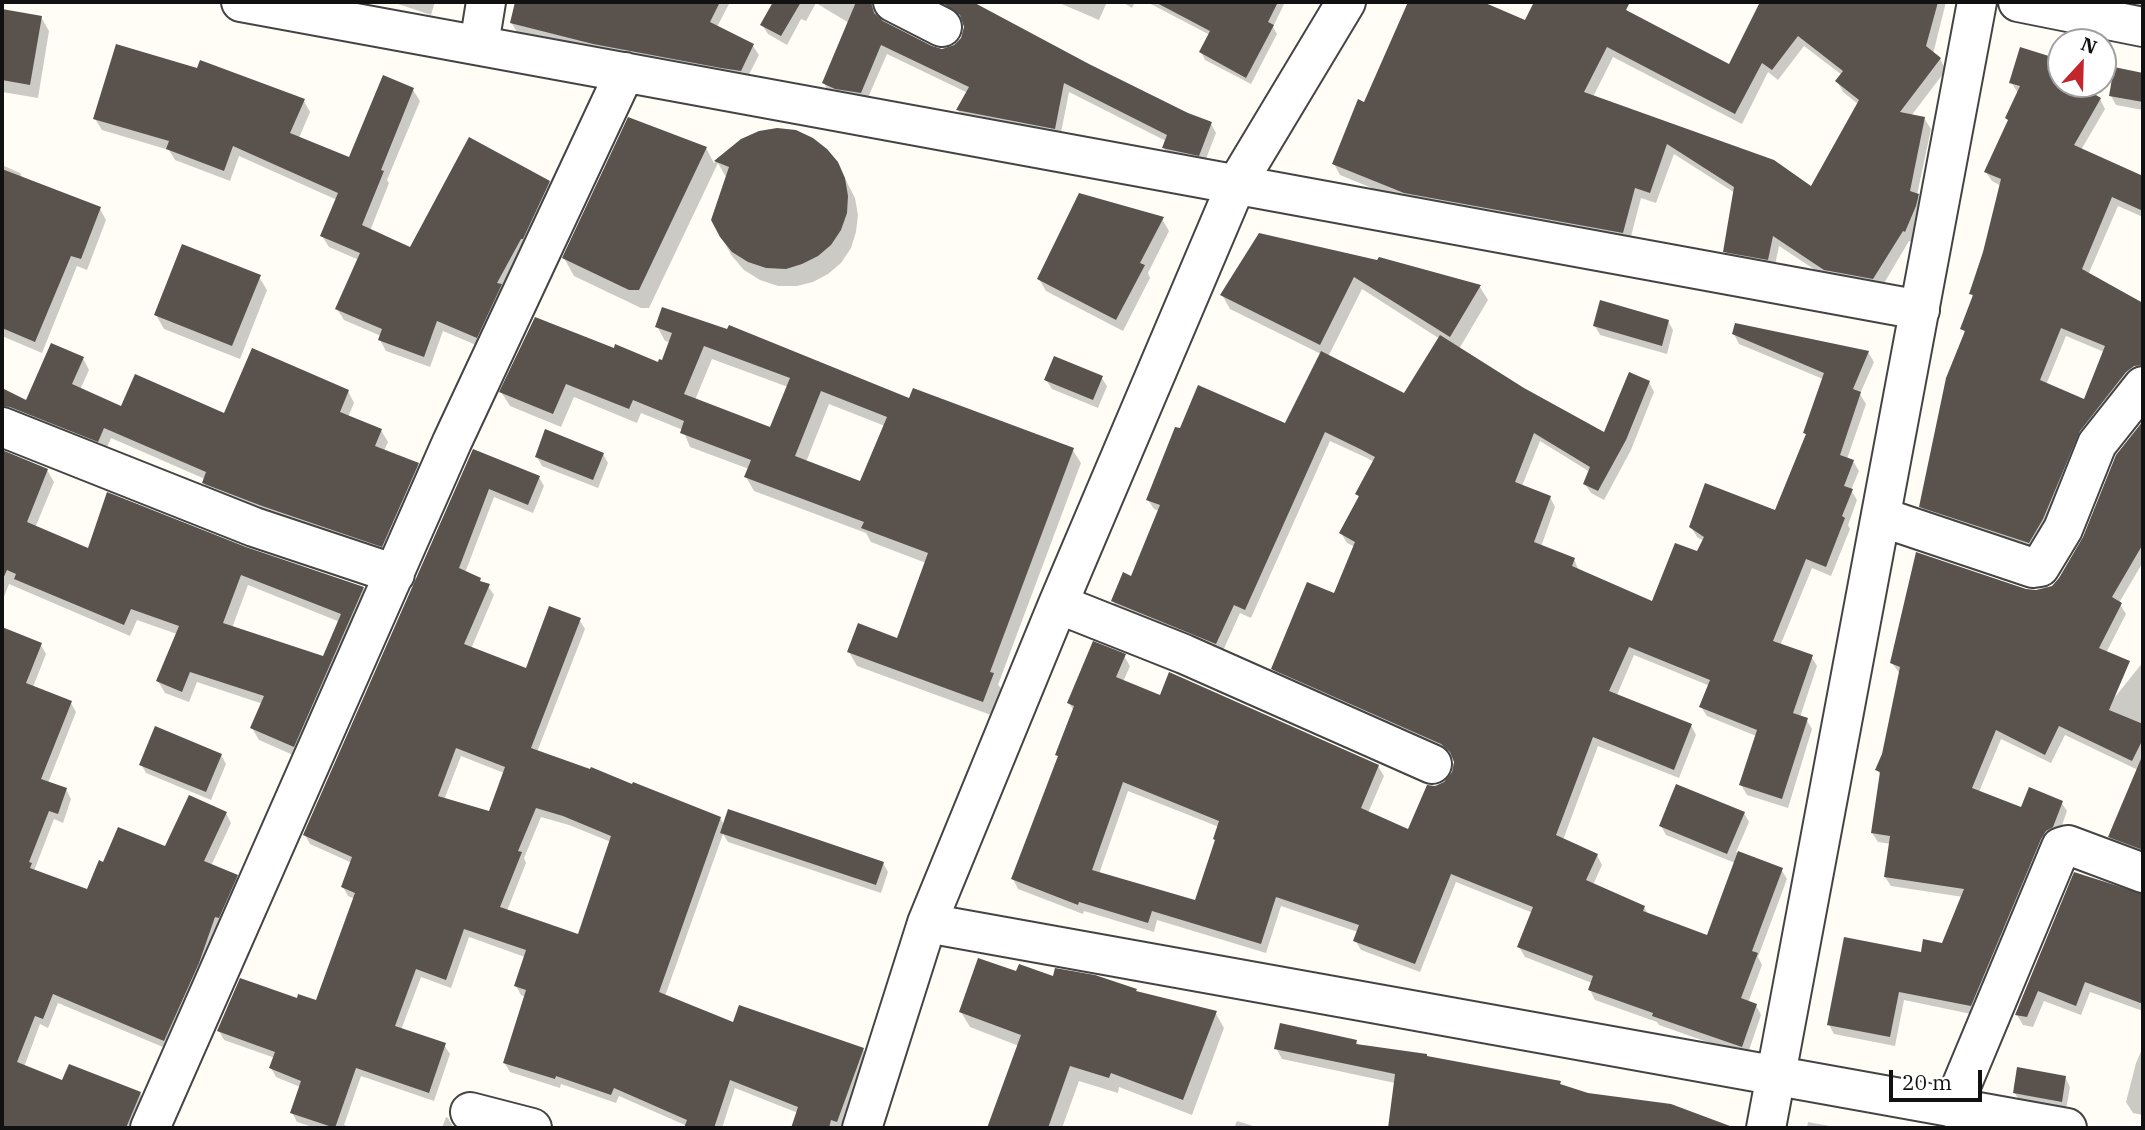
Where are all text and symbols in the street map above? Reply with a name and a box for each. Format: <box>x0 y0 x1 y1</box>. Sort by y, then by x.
north arrow <box>2047 28 2117 98</box>
text: N <box>2078 31 2101 59</box>
scale bar <box>1893 1056 1986 1100</box>
text: 20 m <box>1902 1068 1952 1096</box>

